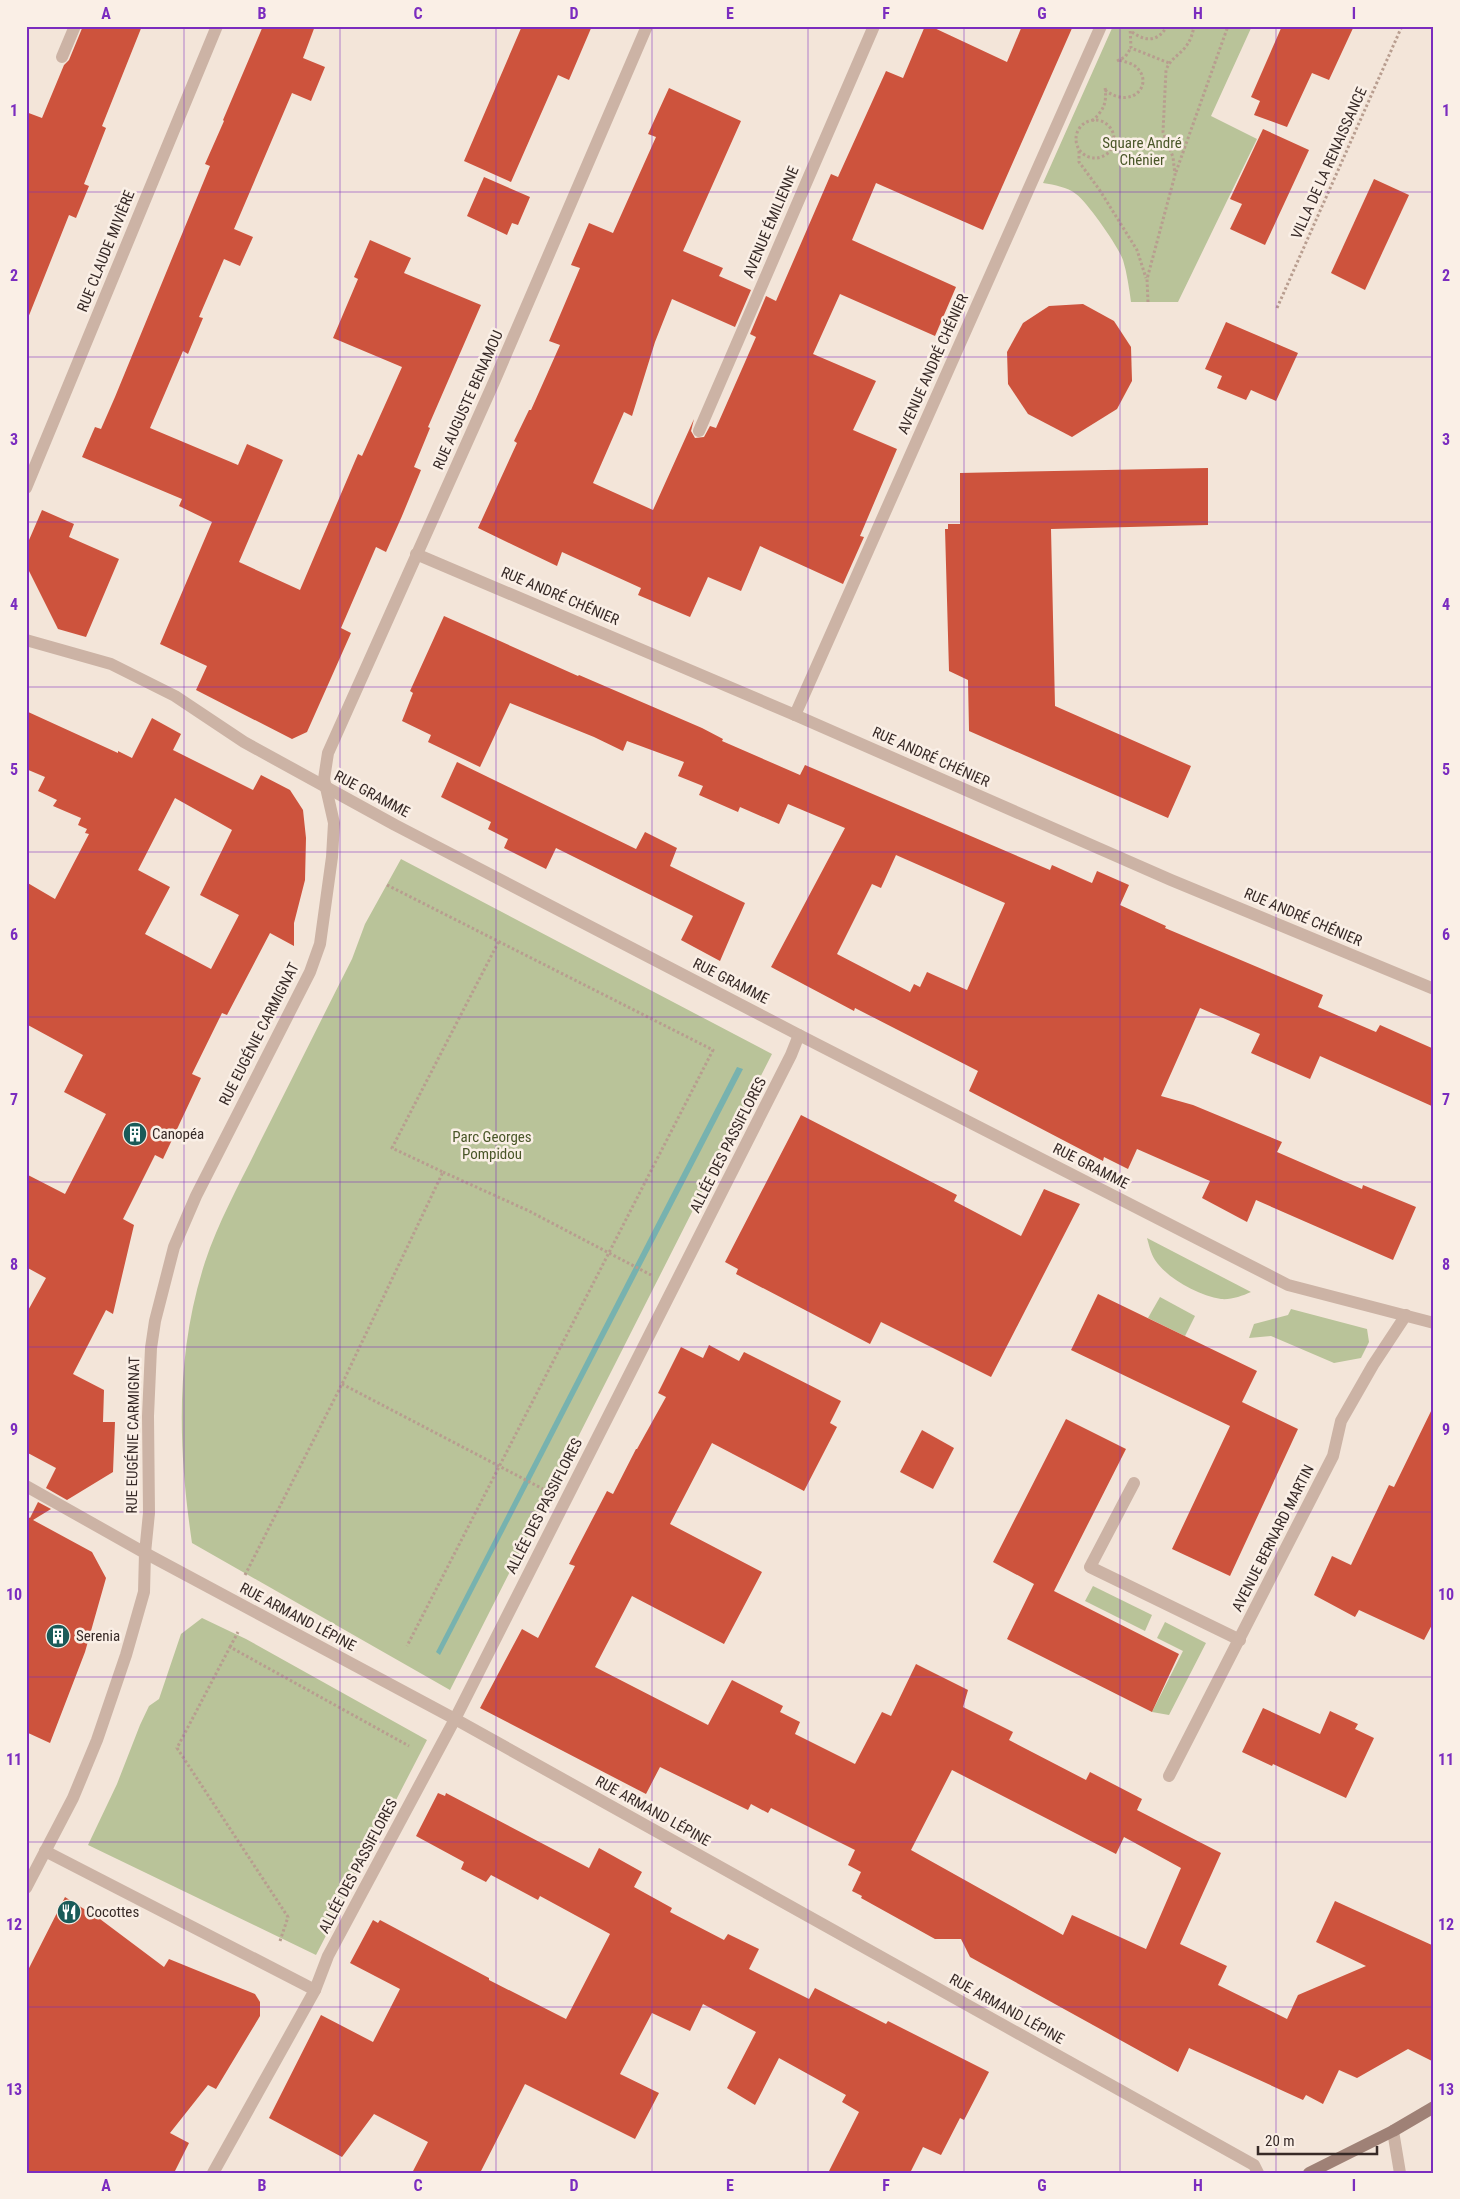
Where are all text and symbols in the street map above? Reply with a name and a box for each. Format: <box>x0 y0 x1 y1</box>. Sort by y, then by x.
text: A <box>101 4 111 23</box>
text: B <box>258 4 267 23</box>
text: C <box>413 4 423 23</box>
text: D <box>569 4 579 23</box>
text: E <box>726 4 734 23</box>
text: F <box>882 4 890 23</box>
text: G <box>1037 4 1047 23</box>
text: H <box>1193 4 1203 23</box>
text: I <box>1352 4 1356 23</box>
street label: VILLA DE LA RENAISSANCE <box>1287 84 1371 242</box>
text: 1 <box>10 101 18 120</box>
text: 1 <box>1442 101 1450 120</box>
park label: Square André Chénier <box>1102 134 1182 169</box>
street label: AVENUE ÉMILIENNE <box>739 164 803 280</box>
street label: RUE CLAUDE MIVIÈRE <box>73 188 139 314</box>
text: 2 <box>10 266 18 285</box>
text: 2 <box>1442 266 1450 285</box>
street label: AVENUE ANDRÉ CHÉNIER <box>894 291 972 437</box>
street label: RUE AUGUSTE BENAMOU <box>429 328 507 472</box>
text: 3 <box>10 430 18 449</box>
text: 3 <box>1442 430 1450 449</box>
street label: RUE ANDRÉ CHÉNIER <box>498 563 622 629</box>
text: 4 <box>10 595 18 614</box>
text: 4 <box>1442 595 1450 614</box>
street label: RUE ANDRÉ CHÉNIER <box>870 723 992 791</box>
text: 5 <box>10 760 18 779</box>
text: 5 <box>1442 760 1450 779</box>
street label: RUE GRAMME <box>331 767 413 821</box>
street label: RUE ANDRÉ CHÉNIER <box>1241 884 1365 950</box>
text: 6 <box>10 925 18 944</box>
text: 6 <box>1442 925 1450 944</box>
street label: RUE GRAMME <box>690 954 772 1008</box>
street label: RUE EUGÉNIE CARMIGNAT <box>215 960 303 1108</box>
street label: ALLÉE DES PASSIFLORES <box>686 1074 770 1216</box>
text: 7 <box>10 1090 18 1109</box>
text: 7 <box>1442 1090 1450 1109</box>
building icon: Canopéa <box>122 1121 148 1147</box>
place label: Canopéa <box>152 1125 204 1143</box>
park label: Parc Georges Pompidou <box>452 1128 532 1163</box>
street label: RUE GRAMME <box>1050 1139 1132 1193</box>
text: 8 <box>10 1255 18 1274</box>
text: 8 <box>1442 1255 1450 1274</box>
street label: RUE EUGÉNIE CARMIGNAT <box>123 1356 143 1514</box>
text: 9 <box>10 1420 18 1439</box>
text: 9 <box>1442 1420 1450 1439</box>
street label: ALLÉE DES PASSIFLORES <box>502 1435 586 1577</box>
street label: AVENUE BERNARD MARTIN <box>1228 1462 1318 1614</box>
street label: RUE ARMAND LÉPINE <box>237 1579 359 1655</box>
text: 10 <box>6 1585 22 1604</box>
text: 10 <box>1438 1585 1454 1604</box>
building icon: Serenia <box>45 1623 71 1649</box>
place label: Serenia <box>76 1627 120 1645</box>
text: 11 <box>6 1750 22 1769</box>
text: 11 <box>1438 1750 1454 1769</box>
street label: RUE ARMAND LÉPINE <box>592 1772 714 1850</box>
street label: ALLÉE DES PASSIFLORES <box>315 1795 401 1936</box>
restaurant icon: Cocottes <box>56 1899 82 1925</box>
place label: Cocottes <box>86 1903 139 1921</box>
text: 12 <box>6 1915 22 1934</box>
text: 12 <box>1438 1915 1454 1934</box>
street label: RUE ARMAND LÉPINE <box>946 1970 1068 2048</box>
text: 13 <box>6 2080 22 2099</box>
text: 13 <box>1438 2080 1454 2099</box>
scale bar <box>1258 2124 1376 2156</box>
text: 20 m <box>1265 2132 1295 2150</box>
text: A <box>101 2176 111 2195</box>
text: B <box>258 2176 267 2195</box>
text: C <box>413 2176 423 2195</box>
text: D <box>569 2176 579 2195</box>
text: E <box>726 2176 734 2195</box>
text: F <box>882 2176 890 2195</box>
text: G <box>1037 2176 1047 2195</box>
text: H <box>1193 2176 1203 2195</box>
text: I <box>1352 2176 1356 2195</box>

